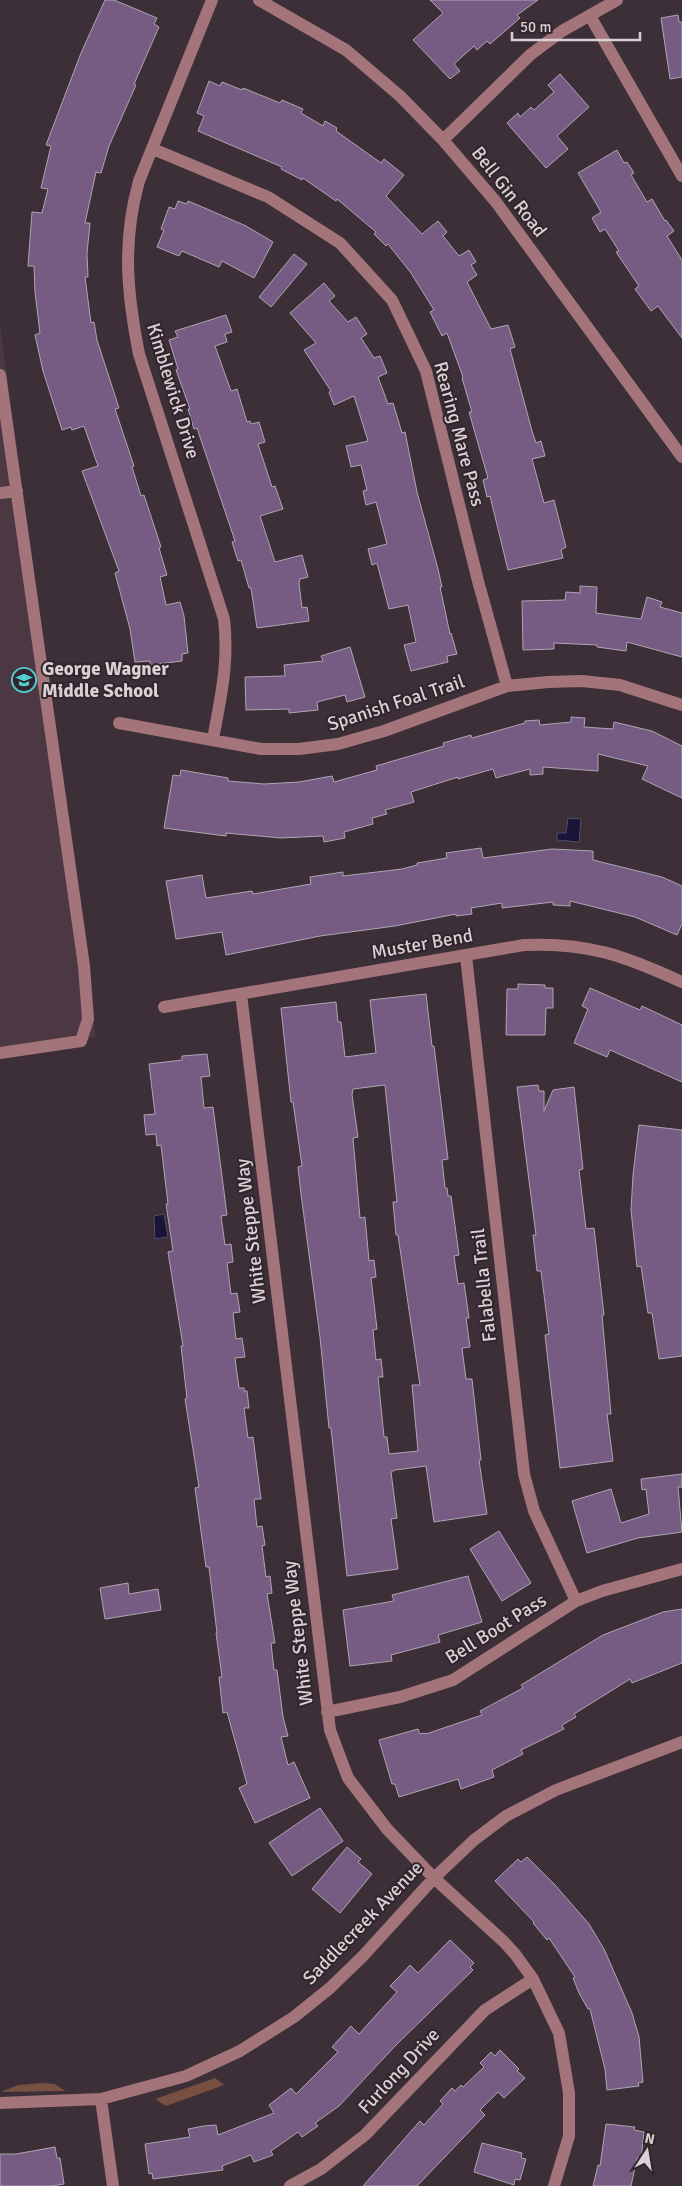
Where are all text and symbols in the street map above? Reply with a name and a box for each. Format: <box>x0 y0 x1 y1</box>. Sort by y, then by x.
scale bar <box>512 10 640 42</box>
text: 50 m <box>520 18 551 36</box>
street label: Bell Gin Road <box>466 142 552 242</box>
street label: Kimblewick Drive <box>141 320 205 462</box>
street label: Rearing Mare Pass <box>428 359 490 509</box>
place label: George Wagner Middle School <box>42 657 169 703</box>
school or university icon: George Wagner Middle School <box>11 667 37 693</box>
street label: Spanish Foal Trail <box>324 670 468 736</box>
street label: Muster Bend <box>369 923 475 965</box>
street label: White Steppe Way <box>230 1157 272 1305</box>
street label: Falabella Trail <box>466 1227 502 1343</box>
street label: White Steppe Way <box>277 1559 319 1707</box>
street label: Bell Boot Pass <box>441 1588 551 1670</box>
street label: Saddlecreek Avenue <box>298 1856 428 1990</box>
street label: Furlong Drive <box>353 2023 445 2119</box>
north arrow <box>622 2126 672 2176</box>
text: N <box>643 2129 656 2148</box>

